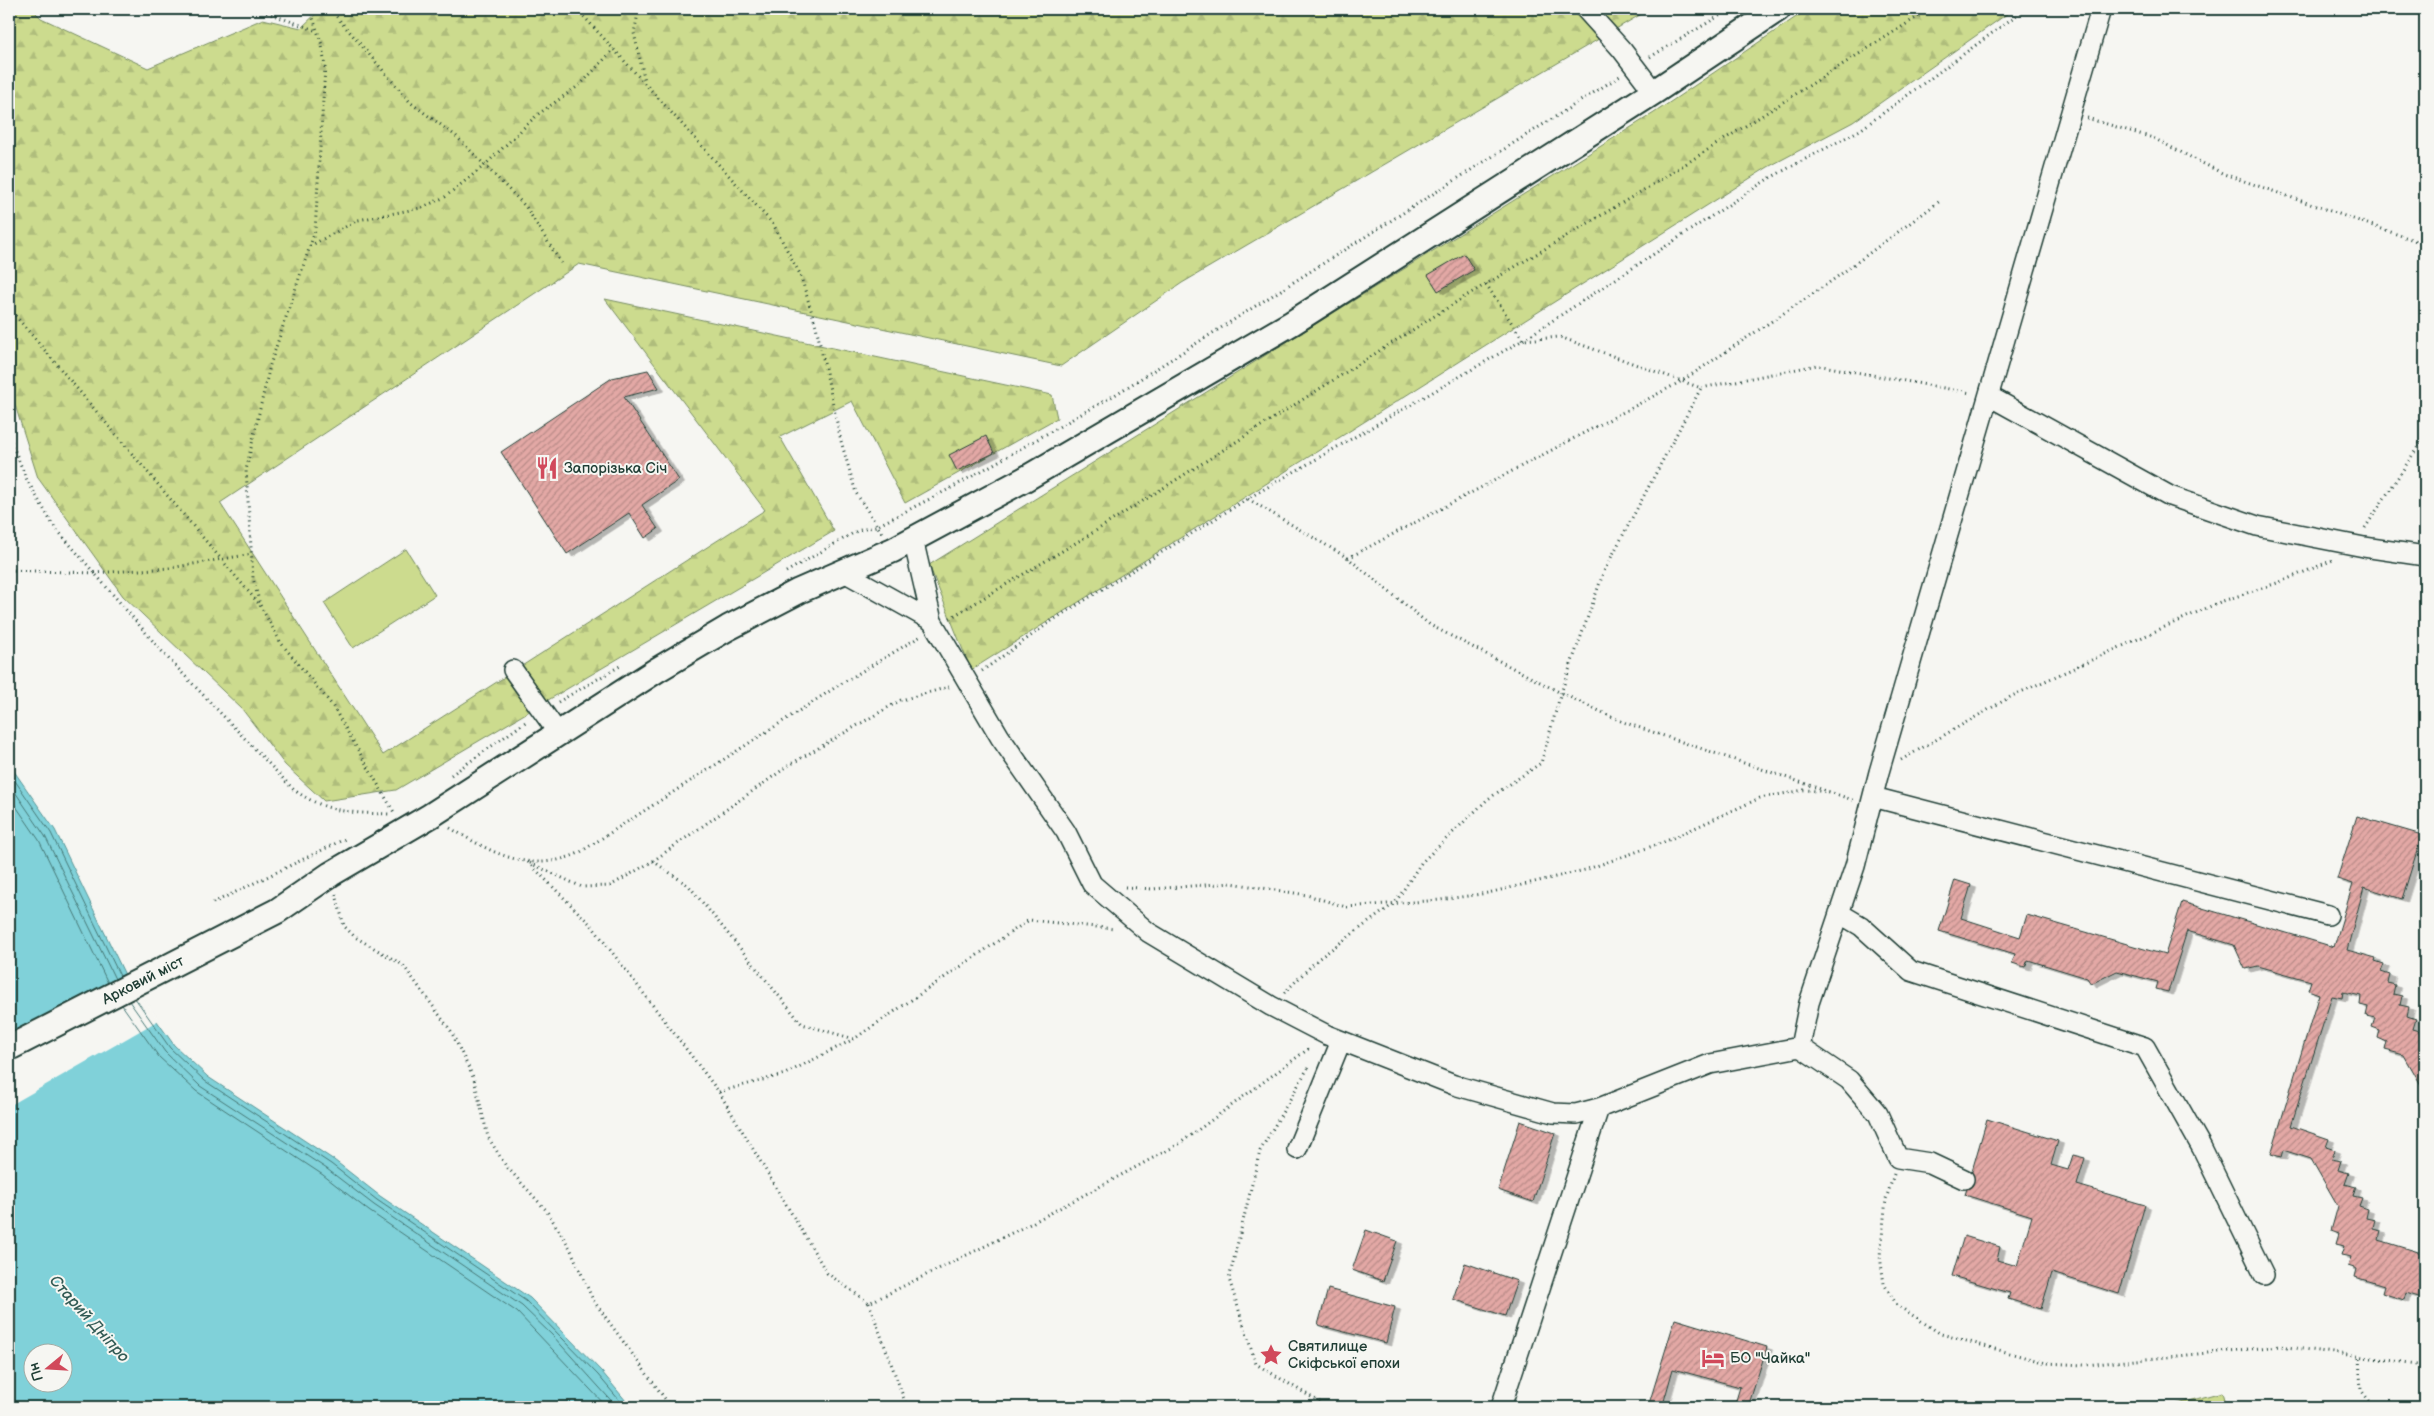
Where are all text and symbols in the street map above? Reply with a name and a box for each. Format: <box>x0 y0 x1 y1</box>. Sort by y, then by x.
restaurant icon: Запорізька Січ <box>534 455 560 481</box>
place label: Запорізька Січ <box>564 459 667 478</box>
street label: Арковий міст <box>98 952 188 1010</box>
water label: Старий Дніпро <box>45 1272 133 1367</box>
place label: Святилище Скіфської епохи <box>1288 1337 1400 1373</box>
place icon: Святилище Скіфської епохи <box>1258 1342 1284 1368</box>
north arrow <box>22 1344 72 1394</box>
hotel icon: БО "Чайка" <box>1700 1345 1726 1371</box>
place label: БО "Чайка" <box>1730 1349 1810 1368</box>
text: Пн <box>25 1360 47 1383</box>

